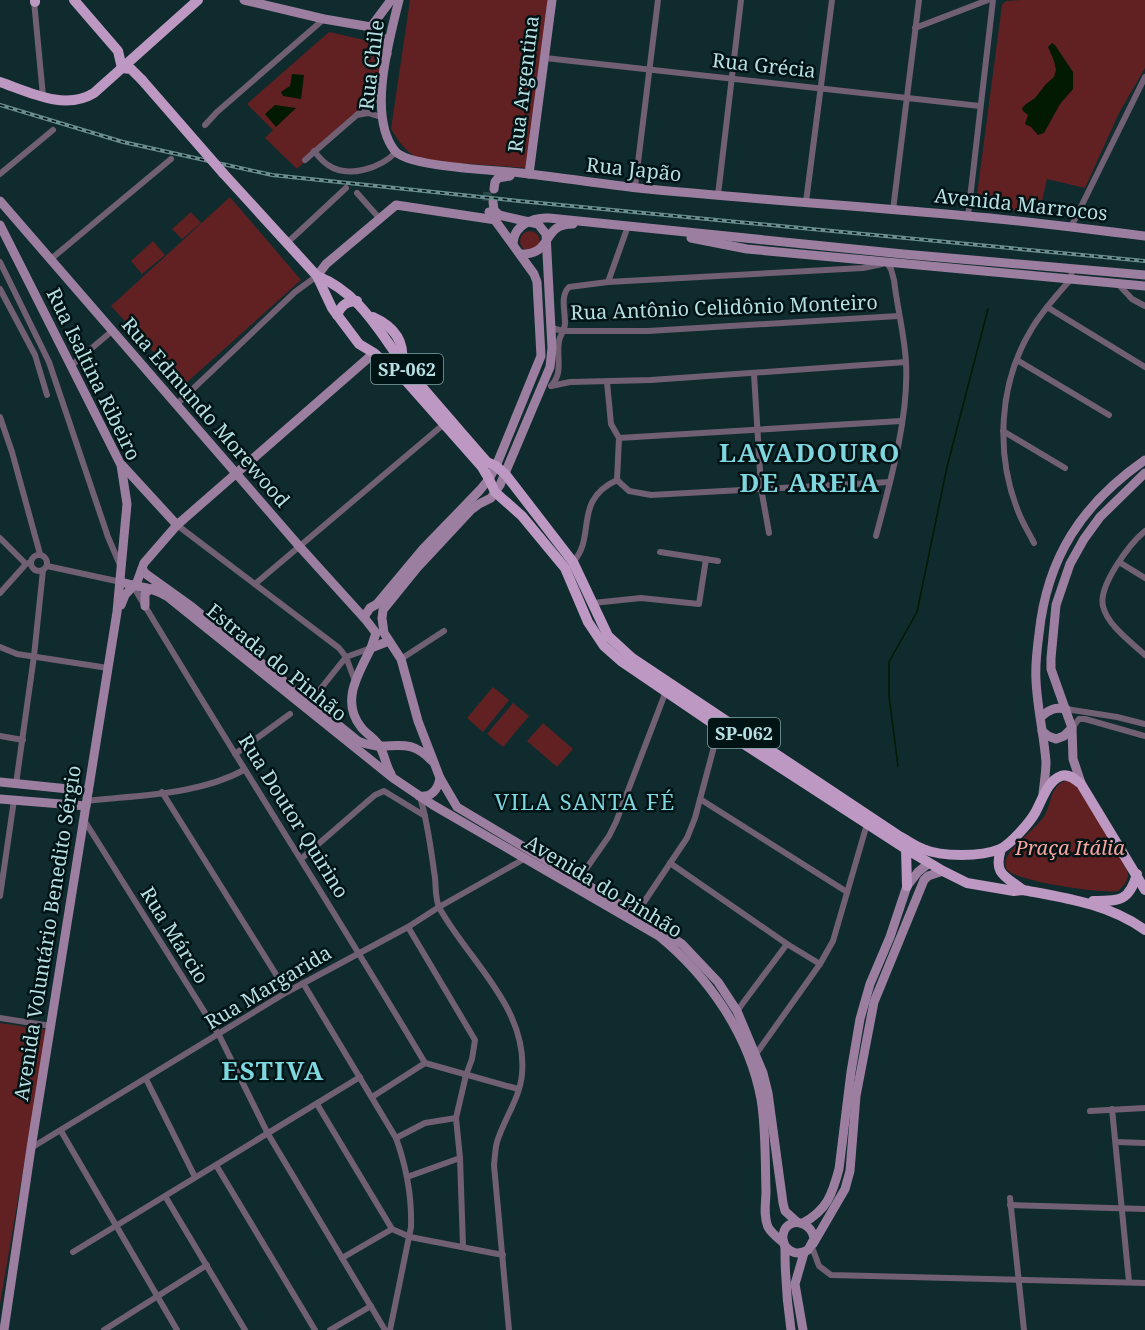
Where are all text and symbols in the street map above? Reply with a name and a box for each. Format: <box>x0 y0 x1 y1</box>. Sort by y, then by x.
street label: Rua Argentina <box>501 14 545 154</box>
street label: Rua Chile <box>352 18 390 112</box>
street label: Rua Grécia <box>711 46 817 84</box>
street label: Rua Japão <box>585 151 683 187</box>
street label: Avenida Marrocos <box>933 181 1109 227</box>
street label: Rua Isaltina Ribeiro <box>40 283 148 465</box>
street label: Rua Antônio Celidônio Monteiro <box>570 288 878 326</box>
street label: Rua Edmundo Morewood <box>116 311 296 513</box>
road number: SP-062 <box>371 354 443 384</box>
district label: LAVADOURO DE AREIA <box>719 434 901 500</box>
street label: Estrada do Pinhão <box>201 597 353 727</box>
road number: SP-062 <box>708 718 780 748</box>
street label: Rua Doutor Quirino <box>233 729 355 903</box>
street label: Avenida Voluntário Benedito Sérgio <box>7 763 87 1103</box>
district label: VILA SANTA FÉ <box>494 786 676 816</box>
street label: Avenida do Pinhão <box>520 828 688 944</box>
park label: Praça Itália <box>1014 834 1125 861</box>
street label: Rua Márcio <box>135 881 215 989</box>
street label: Rua Margarida <box>200 939 336 1035</box>
district label: ESTIVA <box>221 1052 325 1088</box>

